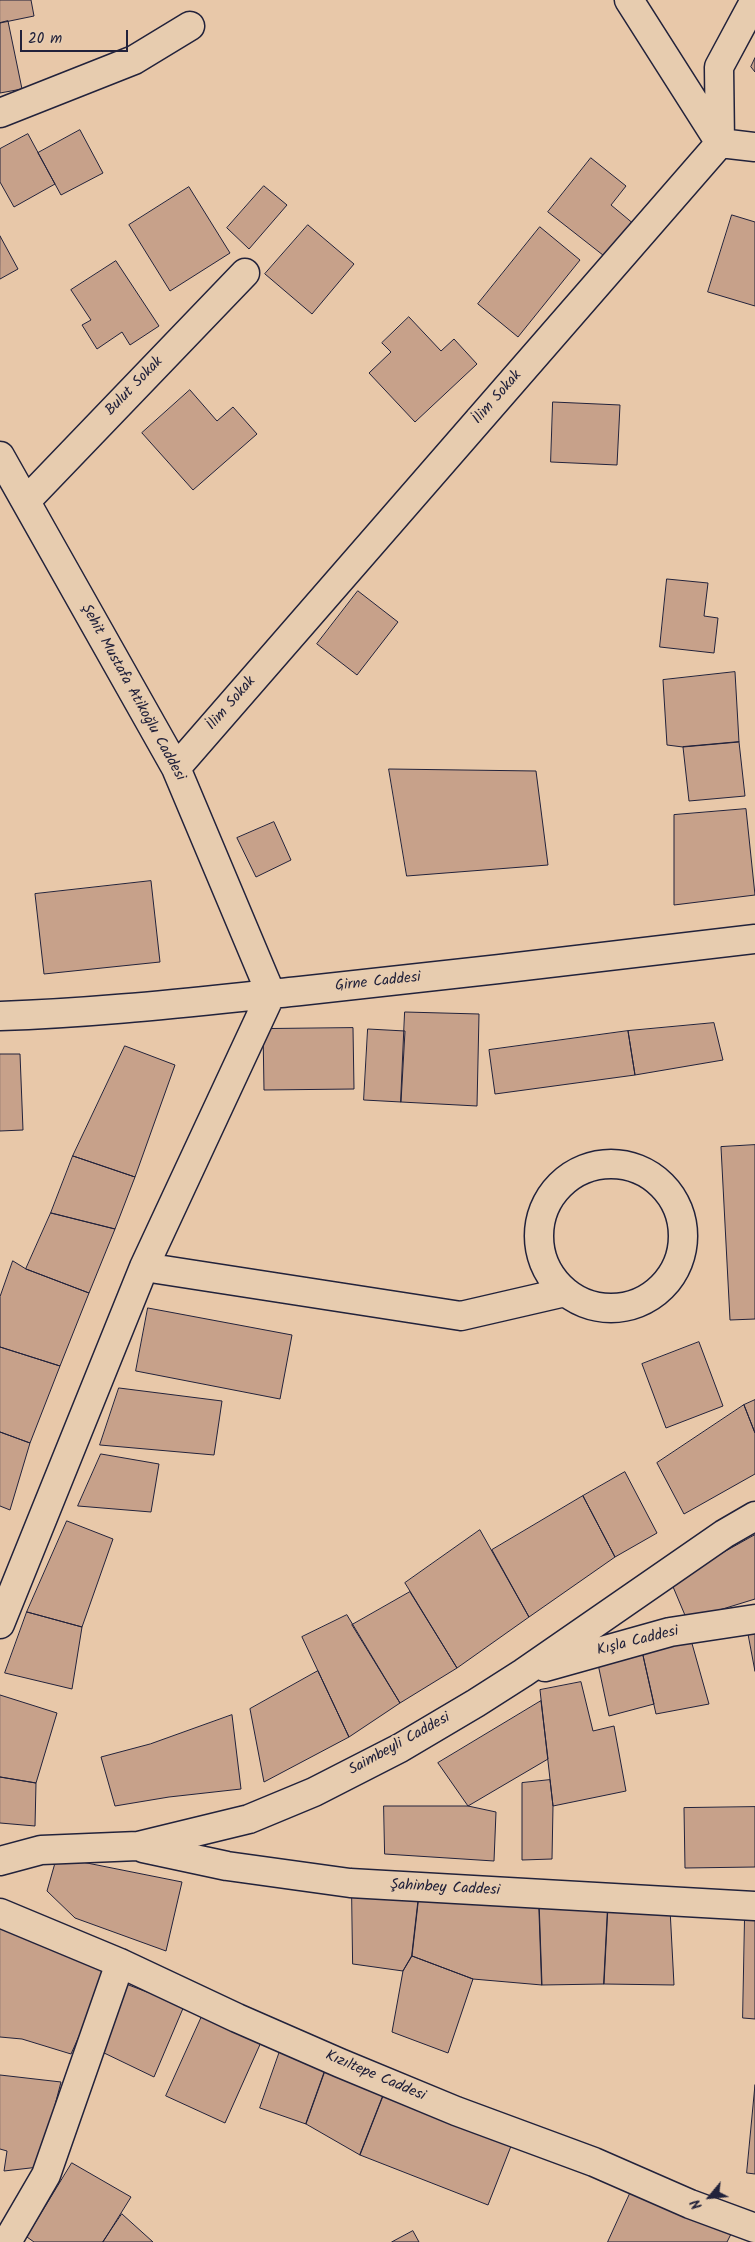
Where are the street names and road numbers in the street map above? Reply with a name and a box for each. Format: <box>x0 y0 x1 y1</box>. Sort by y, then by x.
street label: Bulut Sokak <box>102 354 168 420</box>
street label: İlim Sokak <box>470 367 526 429</box>
street label: Şehit Mustafa Atikoğlu Caddesi <box>76 602 188 784</box>
street label: İlim Sokak <box>204 673 260 735</box>
street label: Girne Caddesi <box>334 970 422 996</box>
street label: Kışla Caddesi <box>595 1623 681 1661</box>
street label: Saimbeyli Caddesi <box>346 1710 454 1780</box>
street label: Şahinbey Caddesi <box>390 1877 500 1901</box>
street label: Kızıltepe Caddesi <box>322 2048 428 2106</box>

